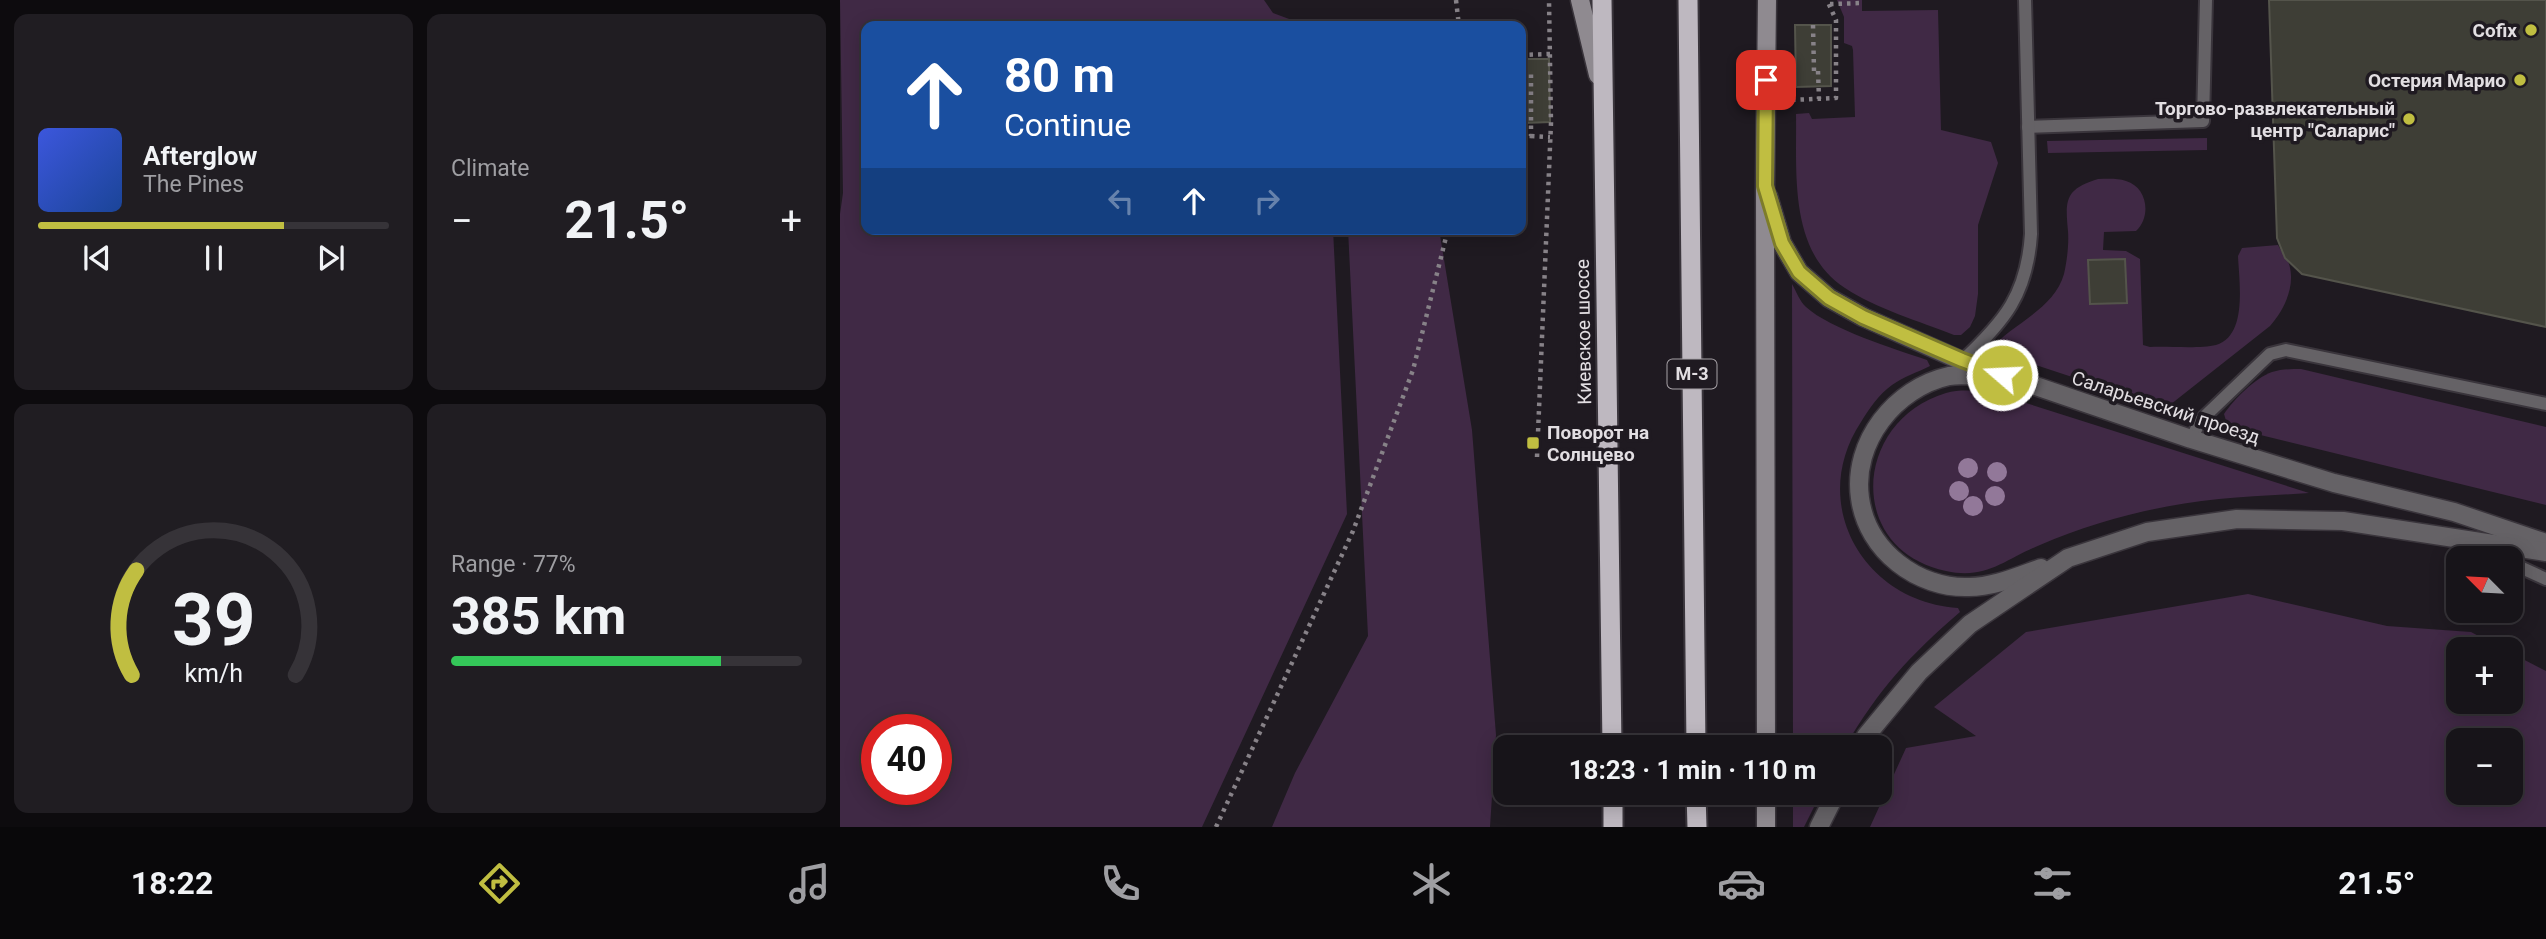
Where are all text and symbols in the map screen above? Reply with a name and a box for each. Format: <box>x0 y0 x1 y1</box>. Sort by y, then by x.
place label: Cofix <box>2473 19 2517 42</box>
marker: Cofix <box>2523 22 2539 38</box>
text: 80 m <box>1004 47 1115 104</box>
icon: ahead <box>889 49 980 140</box>
pin <box>1736 50 1796 110</box>
icon: arrive <box>1747 61 1785 99</box>
place label: Остерия Марио <box>2368 69 2506 92</box>
marker: Остерия Марио <box>2512 72 2528 88</box>
place label: Торгово-развлекательный центр "Саларис" <box>2155 97 2395 142</box>
text: Continue <box>1004 106 1131 144</box>
marker: Торгово-развлекательный центр "Саларис" <box>2401 111 2417 127</box>
text: Afterglow <box>143 141 257 171</box>
text: Climate <box>451 155 530 182</box>
text: The Pines <box>143 171 244 198</box>
icon: left <box>1102 182 1140 220</box>
icon: ahead <box>1175 182 1213 220</box>
icon: right <box>1248 182 1286 220</box>
text: 21.5° <box>564 190 689 251</box>
text: − <box>451 199 473 243</box>
text: + <box>780 199 802 243</box>
icon: previous <box>78 239 116 277</box>
icon: pause <box>195 239 233 277</box>
icon: next <box>312 239 350 277</box>
street label: Киевское шоссе <box>1571 259 1596 405</box>
position arrow <box>1965 338 2039 412</box>
road number: М-3 <box>1668 360 1716 388</box>
street label: Саларьевский проезд <box>2069 366 2263 449</box>
place label: Поворот на Солнцево <box>1547 421 1649 466</box>
marker: Поворот на Солнцево <box>1525 435 1541 451</box>
north arrow <box>2446 546 2524 623</box>
map controls <box>2446 546 2523 805</box>
text: Range · 77% <box>451 551 576 578</box>
text: 39 <box>172 577 255 663</box>
text: 385 km <box>451 586 626 647</box>
button: + <box>2446 637 2523 714</box>
text: km/h <box>184 658 243 687</box>
speed limit sign: 40 <box>861 714 952 805</box>
button: − <box>2446 728 2523 805</box>
text: 18:23 · 1 min · 110 m <box>1569 755 1816 785</box>
icon: directions <box>475 859 524 908</box>
icon: music <box>785 859 834 908</box>
icon: phone <box>1096 859 1145 908</box>
icon: climate <box>1407 859 1456 908</box>
icon: car <box>1717 859 1766 908</box>
icon: filters <box>2028 859 2077 908</box>
text: 18:22 <box>131 864 213 902</box>
text: 21.5° <box>2338 864 2415 902</box>

